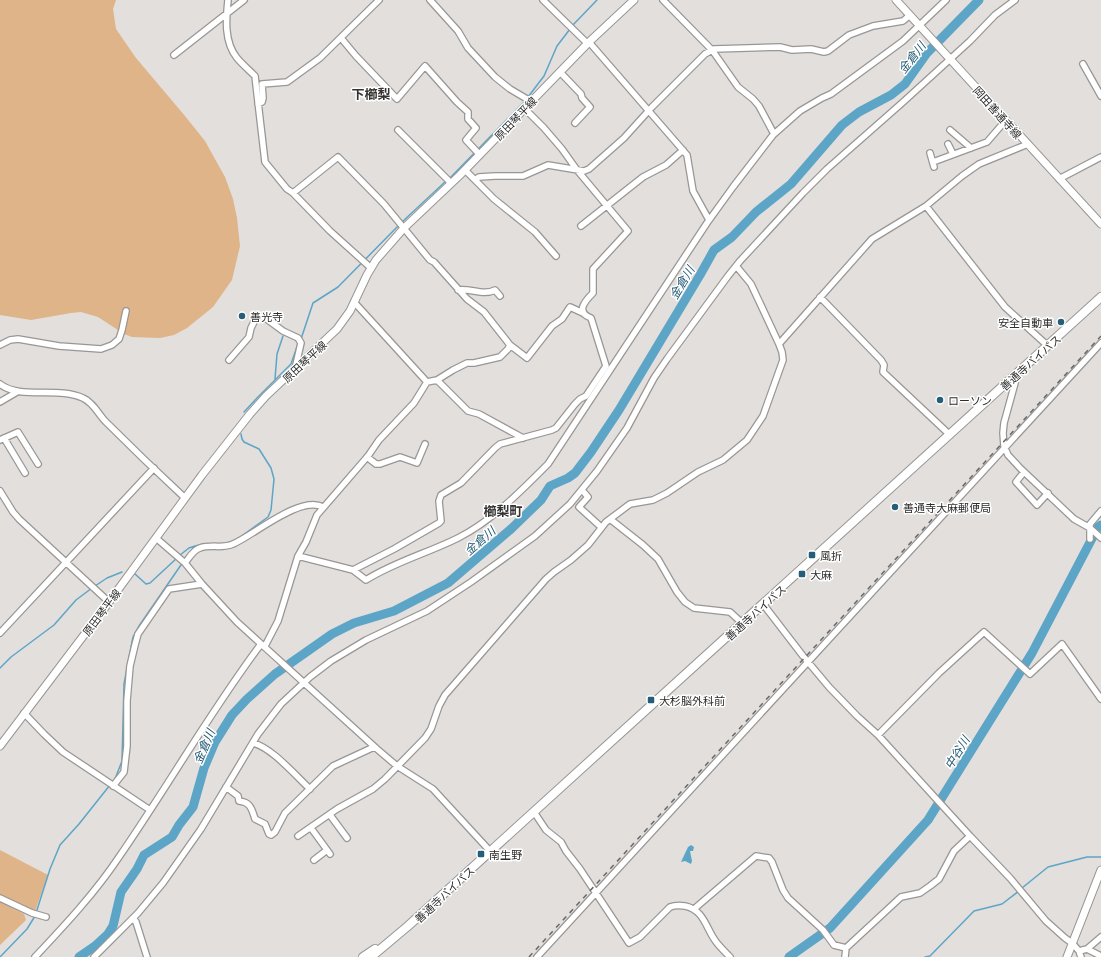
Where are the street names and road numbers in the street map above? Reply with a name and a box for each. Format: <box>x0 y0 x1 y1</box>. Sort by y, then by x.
street label: 岡田善通寺線 <box>970 82 1026 142</box>
street label: 原田琴平線 <box>490 93 540 143</box>
street label: 善通寺バイパス <box>996 330 1064 394</box>
street label: 原田琴平線 <box>278 336 330 386</box>
street label: 善通寺バイパス <box>721 580 789 644</box>
street label: 原田琴平線 <box>78 585 124 639</box>
street label: 善通寺バイパス <box>410 862 478 926</box>

